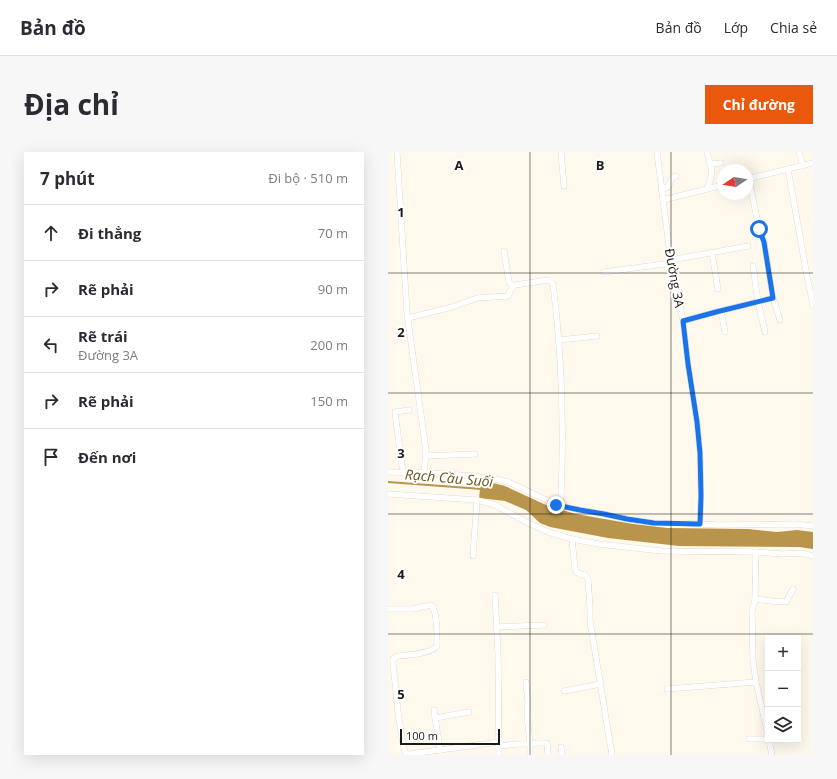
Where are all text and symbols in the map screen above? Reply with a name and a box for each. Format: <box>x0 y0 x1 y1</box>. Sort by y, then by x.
text: Bản đồ <box>20 15 86 41</box>
text: Bản đồ <box>656 18 702 37</box>
text: Lớp <box>724 18 748 37</box>
text: Chia sẻ <box>770 18 817 37</box>
text: Địa chỉ <box>24 85 119 123</box>
button: Chỉ đường <box>705 85 813 124</box>
text: A <box>455 156 464 174</box>
text: B <box>596 156 605 174</box>
north arrow <box>717 164 753 200</box>
text: 7 phút <box>40 167 95 190</box>
text: Đi bộ · 510 m <box>268 169 348 187</box>
text: 1 <box>397 203 405 221</box>
route start <box>750 220 768 238</box>
icon: ahead <box>40 222 62 244</box>
text: Đi thẳng <box>78 223 141 243</box>
text: 70 m <box>318 224 348 242</box>
street label: Đường 3A <box>661 247 689 310</box>
icon: right <box>40 278 62 300</box>
text: Rẽ phải <box>78 279 134 299</box>
text: 90 m <box>318 280 348 298</box>
text: 2 <box>397 323 405 341</box>
text: Rẽ trái <box>78 326 128 346</box>
icon: left <box>40 334 62 356</box>
text: 200 m <box>310 336 348 354</box>
text: Đường 3A <box>78 346 138 364</box>
icon: right <box>40 390 62 412</box>
text: Rẽ phải <box>78 391 134 411</box>
text: 150 m <box>310 392 348 410</box>
text: 3 <box>397 444 405 462</box>
icon: arrive <box>40 446 62 468</box>
text: Đến nơi <box>78 447 136 467</box>
water label: Rạch Cầu Suối <box>404 464 494 491</box>
route end <box>547 496 565 514</box>
text: 4 <box>397 565 405 583</box>
map controls <box>765 635 801 743</box>
button: + <box>765 635 801 671</box>
button: − <box>765 671 801 707</box>
text: 5 <box>397 685 405 703</box>
button: layers <box>765 707 801 743</box>
scale bar <box>400 727 500 746</box>
text: 100 m <box>406 728 438 743</box>

